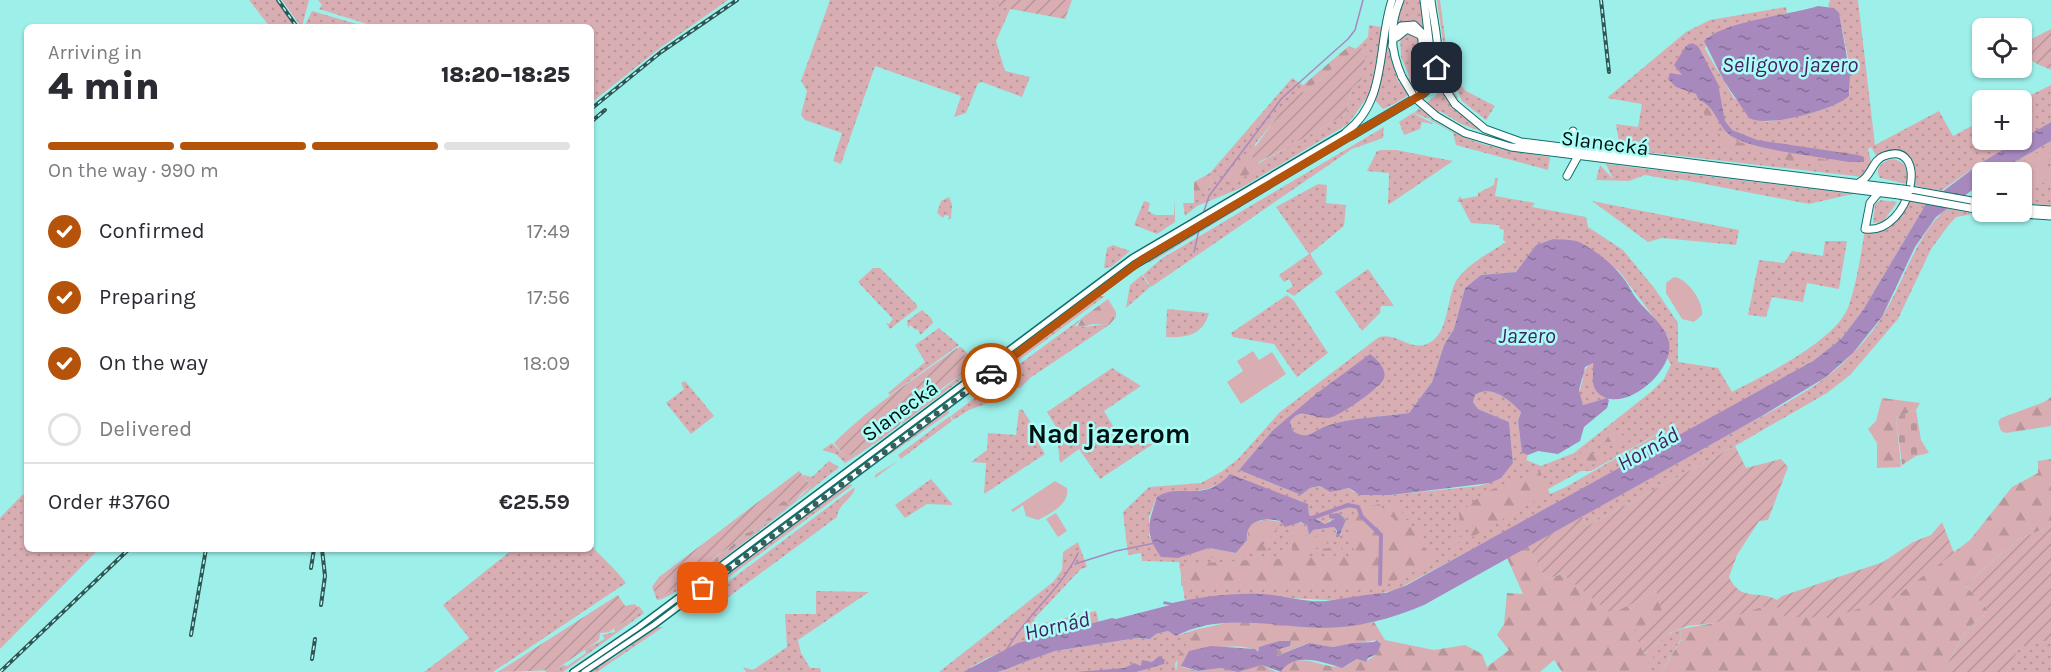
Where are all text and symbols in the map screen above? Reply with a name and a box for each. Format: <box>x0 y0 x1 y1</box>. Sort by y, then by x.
map controls <box>1972 18 2032 222</box>
button: locate <box>1972 18 2032 78</box>
text: Arriving in <box>48 41 142 64</box>
pin <box>1411 42 1462 93</box>
icon: home <box>1420 51 1453 84</box>
water label: Seligovo jazero <box>1722 52 1858 78</box>
text: 18:20–18:25 <box>441 62 570 88</box>
text: 4 min <box>48 63 160 109</box>
button: + <box>1972 90 2032 150</box>
street label: Slanecká <box>1560 126 1650 160</box>
text: On the way · 990 m <box>48 159 219 182</box>
button: − <box>1972 162 2032 222</box>
icon: check <box>48 215 81 248</box>
text: Confirmed <box>99 218 205 244</box>
text: 17:49 <box>527 220 570 243</box>
icon: check <box>48 281 81 314</box>
text: Preparing <box>99 284 196 310</box>
text: 17:56 <box>527 286 570 309</box>
water label: Jazero <box>1498 323 1556 349</box>
courier <box>961 343 1021 403</box>
icon: check <box>48 347 81 380</box>
text: On the way <box>99 350 208 376</box>
text: 18:09 <box>523 352 570 375</box>
icon: car <box>975 357 1008 390</box>
street label: Slanecká <box>857 375 943 447</box>
text: Delivered <box>99 416 192 442</box>
district label: Nad jazerom <box>1028 418 1190 450</box>
water label: Hornád <box>1613 421 1684 476</box>
text: Order #3760 <box>48 489 170 515</box>
text: €25.59 <box>499 489 570 515</box>
pin <box>677 562 728 613</box>
icon: bag <box>686 571 719 604</box>
water label: Hornád <box>1022 606 1092 646</box>

